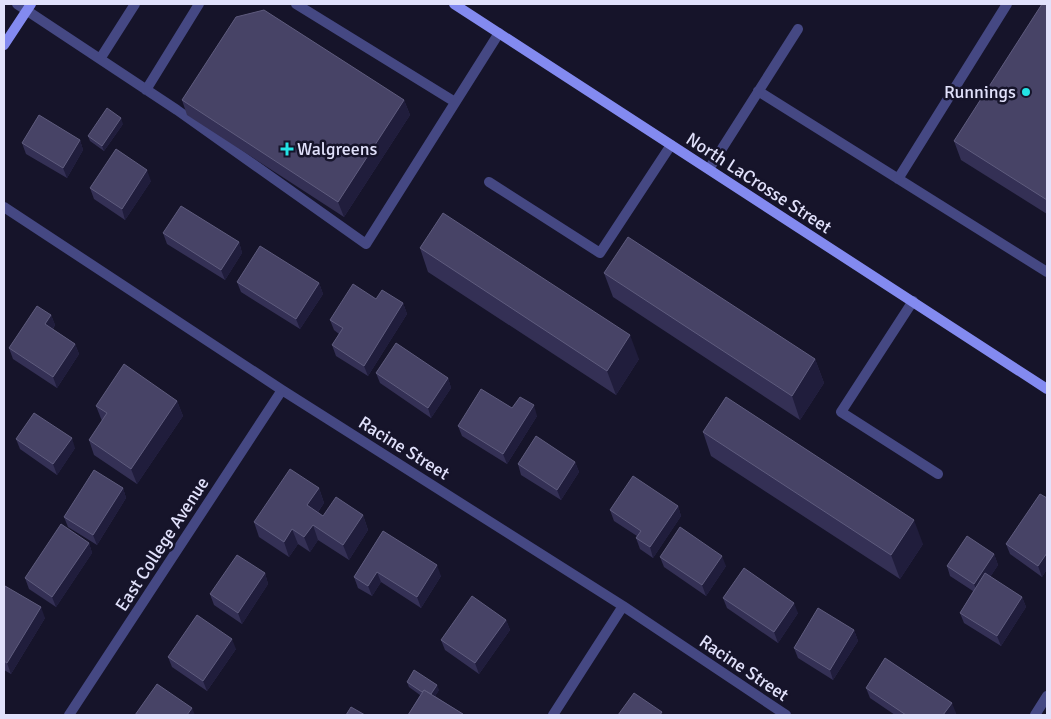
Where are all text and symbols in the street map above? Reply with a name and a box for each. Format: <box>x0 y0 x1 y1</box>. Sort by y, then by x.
place label: Runnings <box>944 81 1016 103</box>
marker: Runnings <box>1020 86 1032 98</box>
street label: North LaCrosse Street <box>682 128 836 238</box>
place label: Walgreens <box>297 138 378 160</box>
marker: Walgreens <box>281 143 293 155</box>
street label: Racine Street <box>355 411 453 485</box>
street label: East College Avenue <box>110 473 214 615</box>
street label: Racine Street <box>695 630 793 706</box>

